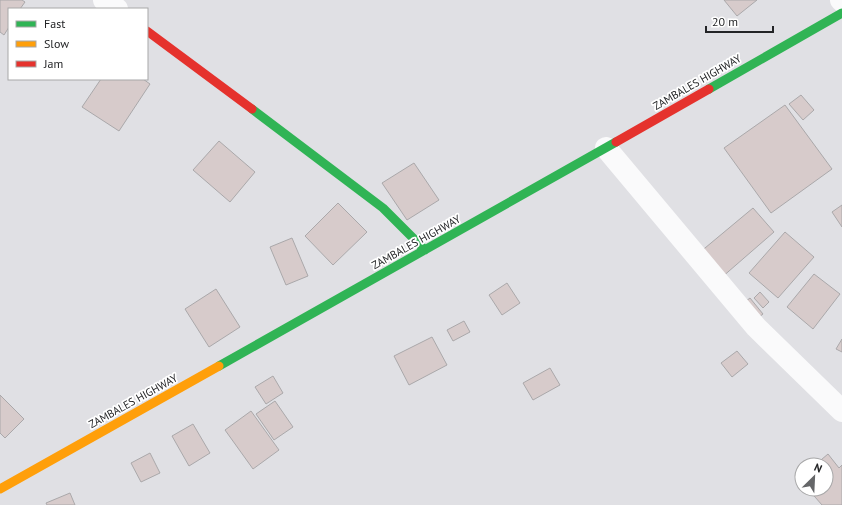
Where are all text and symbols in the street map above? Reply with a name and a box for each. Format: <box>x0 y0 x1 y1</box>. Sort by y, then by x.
legend <box>8 8 148 80</box>
scale bar <box>706 8 773 34</box>
text: 20 m <box>712 14 738 29</box>
text: Fast <box>44 16 65 31</box>
text: Slow <box>44 36 69 51</box>
street label: ZAMBALES HIGHWAY <box>650 51 744 113</box>
text: Jam <box>43 56 63 71</box>
street label: ZAMBALES HIGHWAY <box>369 211 464 272</box>
street label: ZAMBALES HIGHWAY <box>86 370 181 431</box>
north arrow <box>794 457 834 497</box>
text: N <box>812 460 824 476</box>

